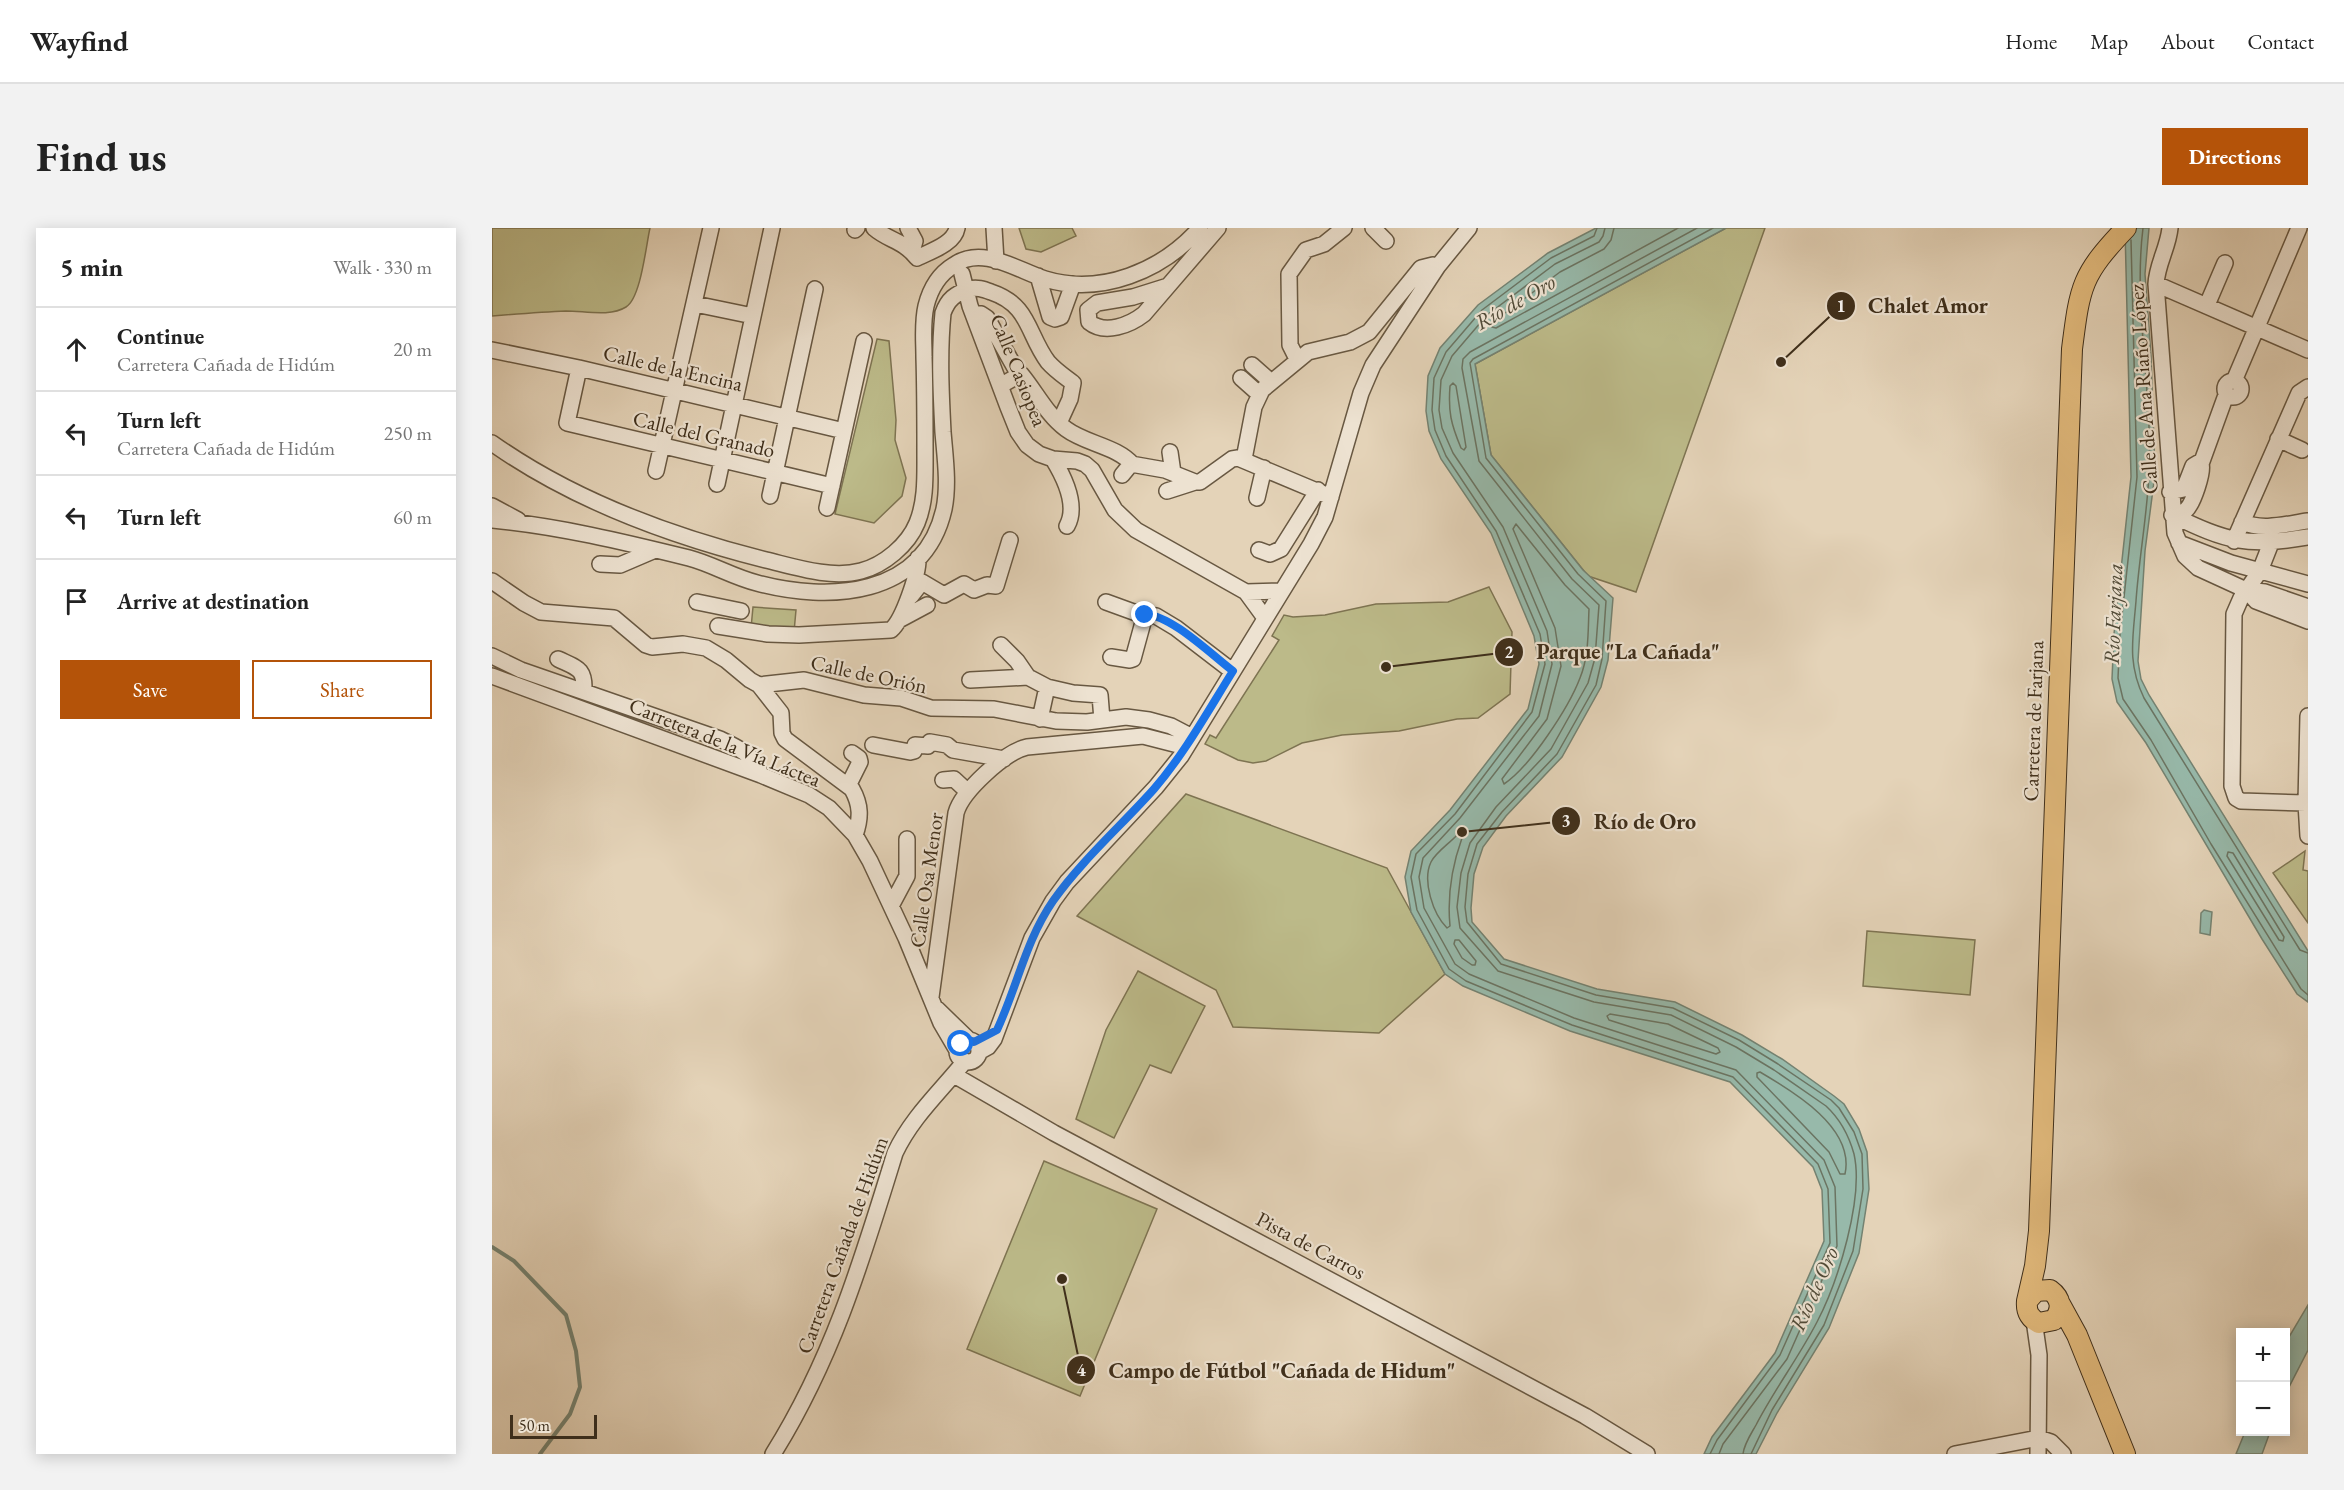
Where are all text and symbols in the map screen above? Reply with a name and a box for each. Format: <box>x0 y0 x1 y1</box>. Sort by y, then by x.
text: Wayfind <box>30 23 128 59</box>
text: Home <box>2005 28 2057 55</box>
text: Map <box>2090 28 2128 55</box>
text: About <box>2161 28 2214 55</box>
text: Contact <box>2247 28 2314 55</box>
button: Directions <box>2162 128 2308 185</box>
text: Find us <box>36 129 167 184</box>
text: 5 min <box>60 250 123 284</box>
text: Walk · 330 m <box>333 254 432 280</box>
water label: Río de Oro <box>1469 267 1561 337</box>
street label: Calle de Ana Riaño López <box>2122 283 2164 495</box>
callout: Chalet Amor <box>1826 286 2000 326</box>
text: Chalet Amor <box>1868 291 1989 320</box>
text: 1 <box>1836 294 1846 317</box>
street label: Calle Casiopea <box>984 310 1054 431</box>
text: Continue <box>117 322 204 351</box>
icon: ahead <box>60 333 93 366</box>
text: 20 m <box>393 336 432 362</box>
street label: Calle de la Encina <box>601 339 746 397</box>
text: Carretera Cañada de Hidúm <box>117 351 335 377</box>
street label: Calle del Granado <box>630 405 778 463</box>
text: Turn left <box>117 406 201 435</box>
icon: left <box>60 417 93 450</box>
text: 250 m <box>384 420 432 446</box>
text: Carretera Cañada de Hidúm <box>117 435 335 461</box>
icon: left <box>60 501 93 534</box>
text: Turn left <box>117 503 201 532</box>
text: 60 m <box>393 504 432 530</box>
water label: Río Farjana <box>2097 563 2129 665</box>
icon: arrive <box>60 585 93 618</box>
text: Arrive at destination <box>117 587 309 616</box>
route end <box>1131 601 1157 627</box>
callout: Parque "La Cañada" <box>1494 632 1732 672</box>
text: Parque "La Cañada" <box>1536 637 1720 666</box>
street label: Carretera de Farjana <box>2017 639 2049 802</box>
text: 2 <box>1504 640 1514 663</box>
street label: Calle de Orión <box>808 648 930 700</box>
button: Save <box>60 660 240 719</box>
button: Share <box>252 660 432 719</box>
street label: Carretera de la Vía Láctea <box>625 691 825 793</box>
callout: Río de Oro <box>1551 801 1708 841</box>
text: Río de Oro <box>1594 807 1696 836</box>
text: 3 <box>1561 809 1571 832</box>
street label: Calle Osa Menor <box>903 811 949 949</box>
route start <box>947 1030 973 1056</box>
street label: Carretera Cañada de Hidúm <box>790 1133 894 1357</box>
street label: Pista de Carros <box>1252 1205 1371 1285</box>
water label: Río de Oro <box>1783 1242 1845 1336</box>
map controls <box>2236 1328 2290 1436</box>
button: + <box>2236 1328 2290 1382</box>
callout: Campo de Fútbol "Cañada de Hidum" <box>1066 1350 1467 1390</box>
text: Campo de Fútbol "Cañada de Hidum" <box>1108 1356 1456 1385</box>
text: 4 <box>1076 1358 1086 1381</box>
button: − <box>2236 1382 2290 1436</box>
scale bar <box>510 1412 597 1440</box>
text: 50 m <box>519 1415 550 1436</box>

